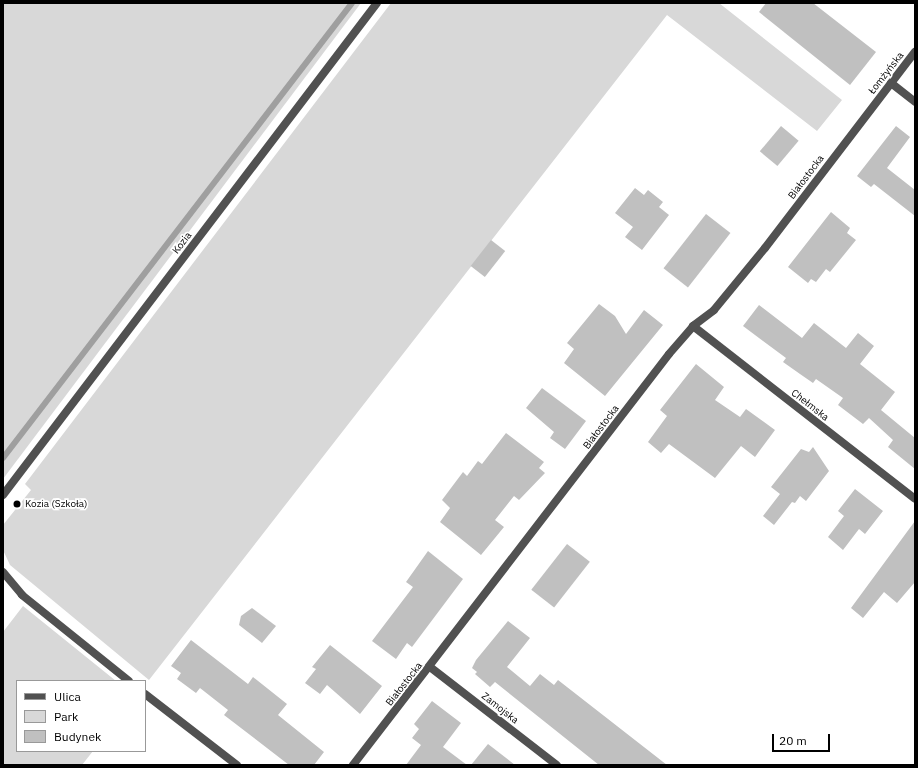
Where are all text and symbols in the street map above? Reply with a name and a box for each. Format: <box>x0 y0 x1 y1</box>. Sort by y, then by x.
street label: Łomżyńska <box>866 50 906 96</box>
street label: Białostocka <box>785 153 827 201</box>
street label: Kozia <box>170 230 194 256</box>
street label: Chełmska <box>789 387 831 423</box>
street label: Białostocka <box>580 403 622 451</box>
place label: Kozia (Szkoła) <box>25 498 87 510</box>
marker: Kozia (Szkoła) <box>12 499 22 509</box>
street label: Białostocka <box>383 660 425 708</box>
legend <box>16 680 146 752</box>
text: Ulica <box>54 689 81 704</box>
street label: Zamojska <box>479 690 521 726</box>
text: Park <box>54 709 78 724</box>
scale bar <box>774 726 832 752</box>
text: Budynek <box>54 729 101 744</box>
text: 20 m <box>779 733 807 748</box>

